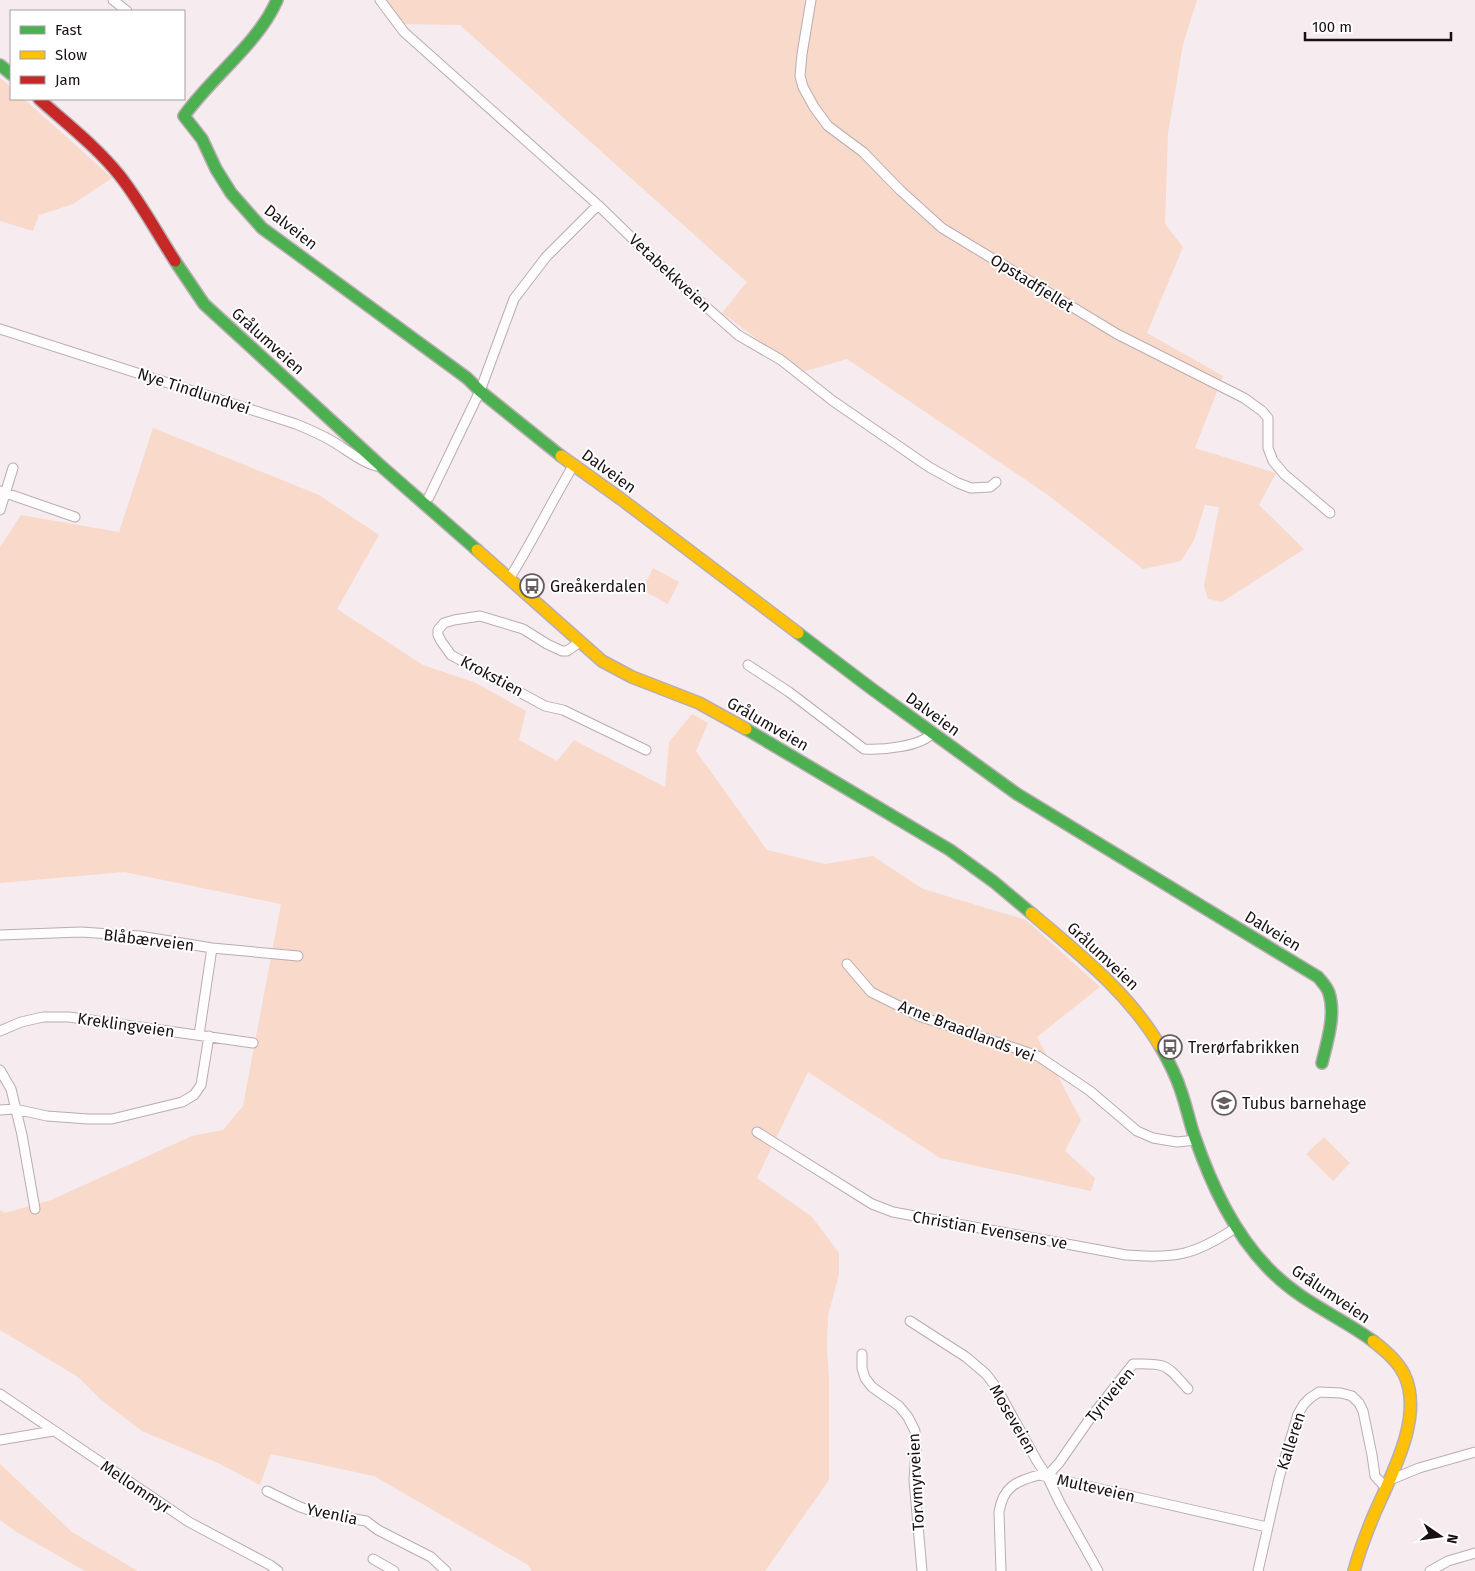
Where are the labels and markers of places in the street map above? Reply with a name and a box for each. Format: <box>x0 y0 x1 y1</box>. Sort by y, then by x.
bus stop icon: Greåkerdalen <box>519 573 545 599</box>
place label: Greåkerdalen <box>550 577 646 596</box>
bus stop icon: Trerørfabrikken <box>1157 1034 1183 1060</box>
place label: Trerørfabrikken <box>1188 1038 1300 1057</box>
school or university icon: Tubus barnehage <box>1211 1090 1237 1116</box>
place label: Tubus barnehage <box>1242 1094 1367 1113</box>

